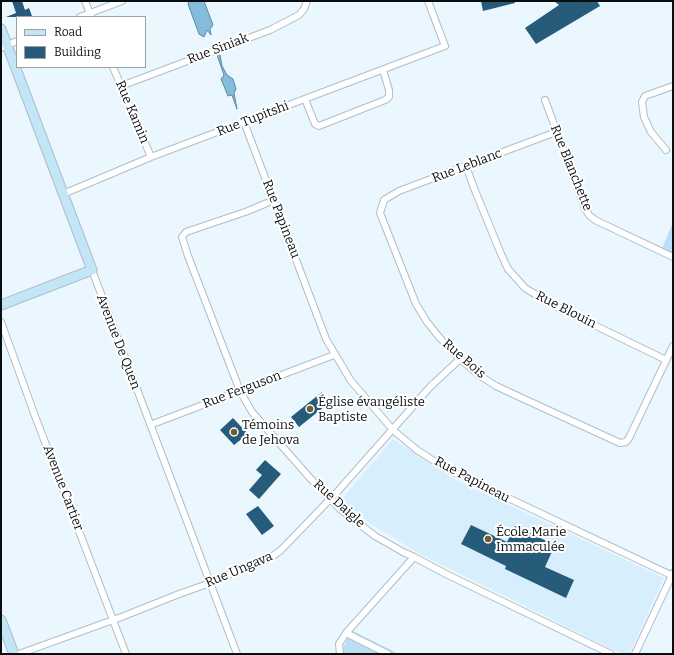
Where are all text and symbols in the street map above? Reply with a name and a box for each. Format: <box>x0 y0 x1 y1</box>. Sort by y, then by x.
legend <box>16 16 146 68</box>
text: Road <box>54 25 82 39</box>
street label: Rue Siniak <box>185 30 251 68</box>
text: Building <box>54 45 101 59</box>
street label: Rue Kamin <box>112 78 152 146</box>
street label: Rue Tupitshi <box>215 98 291 140</box>
street label: Rue Blanchette <box>547 123 595 213</box>
street label: Rue Leblanc <box>430 146 504 186</box>
street label: Rue Papineau <box>259 178 303 260</box>
street label: Rue Blouin <box>533 288 599 332</box>
street label: Avenue De Quen <box>93 292 143 392</box>
street label: Rue Bois <box>439 336 489 382</box>
street label: Rue Ferguson <box>201 368 283 412</box>
place label: Église évangéliste Baptiste <box>318 394 425 425</box>
marker: Église évangéliste Baptiste <box>305 404 315 414</box>
place label: Témoins de Jehova <box>242 417 300 448</box>
marker: Témoins de Jehova <box>229 427 239 437</box>
street label: Avenue Cartier <box>39 443 87 533</box>
street label: Rue Papineau <box>432 454 512 506</box>
street label: Rue Daigle <box>310 477 368 531</box>
place label: École Marie Immaculée <box>496 524 566 555</box>
marker: École Marie Immaculée <box>483 534 493 544</box>
street label: Rue Ungava <box>203 549 275 591</box>

